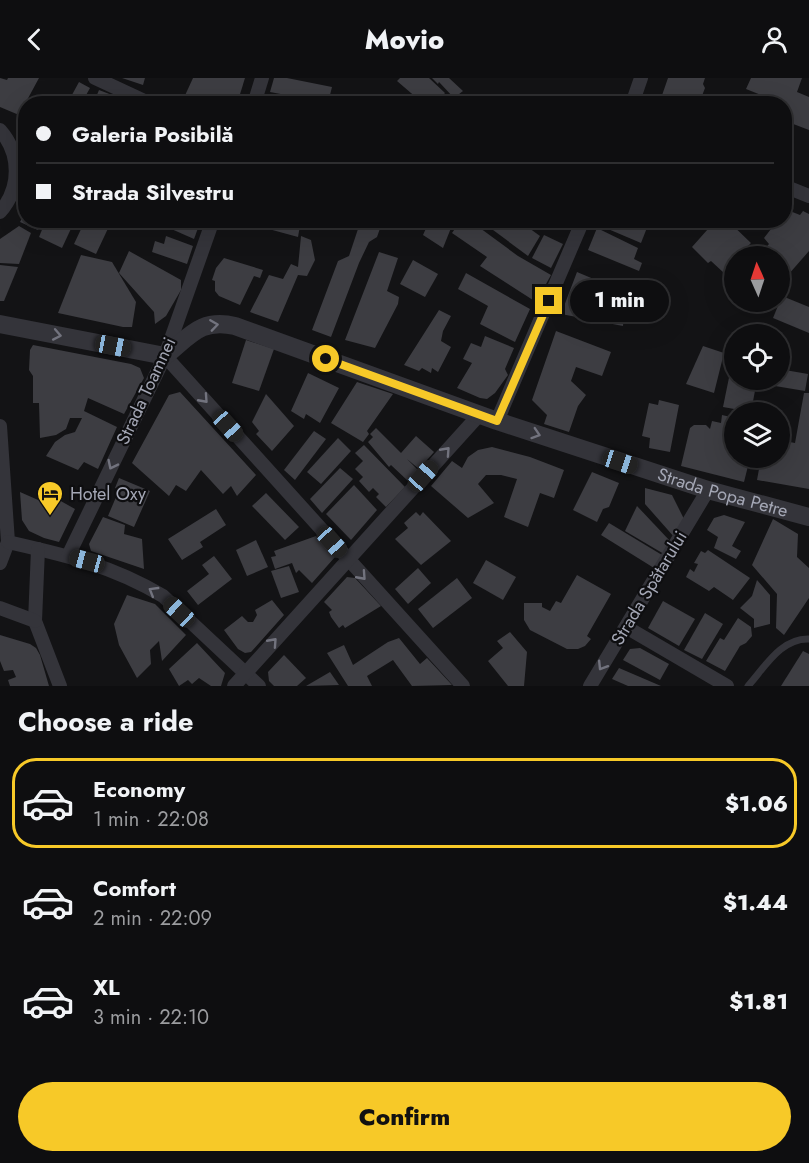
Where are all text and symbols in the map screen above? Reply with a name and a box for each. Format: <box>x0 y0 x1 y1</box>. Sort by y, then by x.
text: Movio <box>365 20 444 59</box>
icon: back <box>18 23 51 56</box>
icon: person <box>758 23 791 56</box>
text: Galeria Posibilă <box>72 118 234 150</box>
text: Strada Silvestru <box>72 176 234 208</box>
north arrow <box>724 246 790 312</box>
map controls <box>724 246 790 468</box>
callout: 1 min <box>570 280 669 322</box>
text: 1 min <box>594 286 645 315</box>
route end <box>535 287 562 314</box>
one-way arrow <box>209 319 219 332</box>
button: locate <box>724 324 790 390</box>
one-way arrow <box>52 328 62 341</box>
street label: Strada Toamnei <box>110 333 182 449</box>
car <box>94 334 132 358</box>
route start <box>312 345 339 372</box>
one-way arrow <box>197 393 208 403</box>
button: layers <box>724 402 790 468</box>
car <box>209 407 247 445</box>
one-way arrow <box>530 427 541 439</box>
one-way arrow <box>439 447 450 457</box>
car <box>600 448 640 476</box>
car <box>404 457 442 495</box>
one-way arrow <box>108 458 120 469</box>
street label: Strada Popa Petre <box>654 461 791 524</box>
hotel icon: Hotel Oxy <box>35 479 65 517</box>
place label: Hotel Oxy <box>70 481 146 507</box>
car <box>313 523 351 561</box>
street label: Strada Spătarului <box>605 526 693 650</box>
car <box>67 548 107 574</box>
one-way arrow <box>355 569 366 580</box>
one-way arrow <box>149 586 159 598</box>
car <box>160 593 198 631</box>
one-way arrow <box>266 638 277 649</box>
one-way arrow <box>597 660 609 670</box>
text: Choose a ride <box>18 702 193 741</box>
text: Economy <box>93 773 185 805</box>
icon: car <box>21 776 75 830</box>
text: $1.06 <box>725 787 788 819</box>
text: 1 min · 22:08 <box>93 805 209 834</box>
text: Comfort <box>93 872 176 904</box>
icon: car <box>21 875 75 929</box>
text: $1.44 <box>723 886 788 918</box>
text: 2 min · 22:09 <box>93 904 212 933</box>
text: XL <box>93 971 120 1003</box>
icon: car <box>21 974 75 1028</box>
text: $1.81 <box>729 985 788 1017</box>
text: 3 min · 22:10 <box>93 1003 209 1032</box>
button: Confirm <box>18 1082 791 1151</box>

